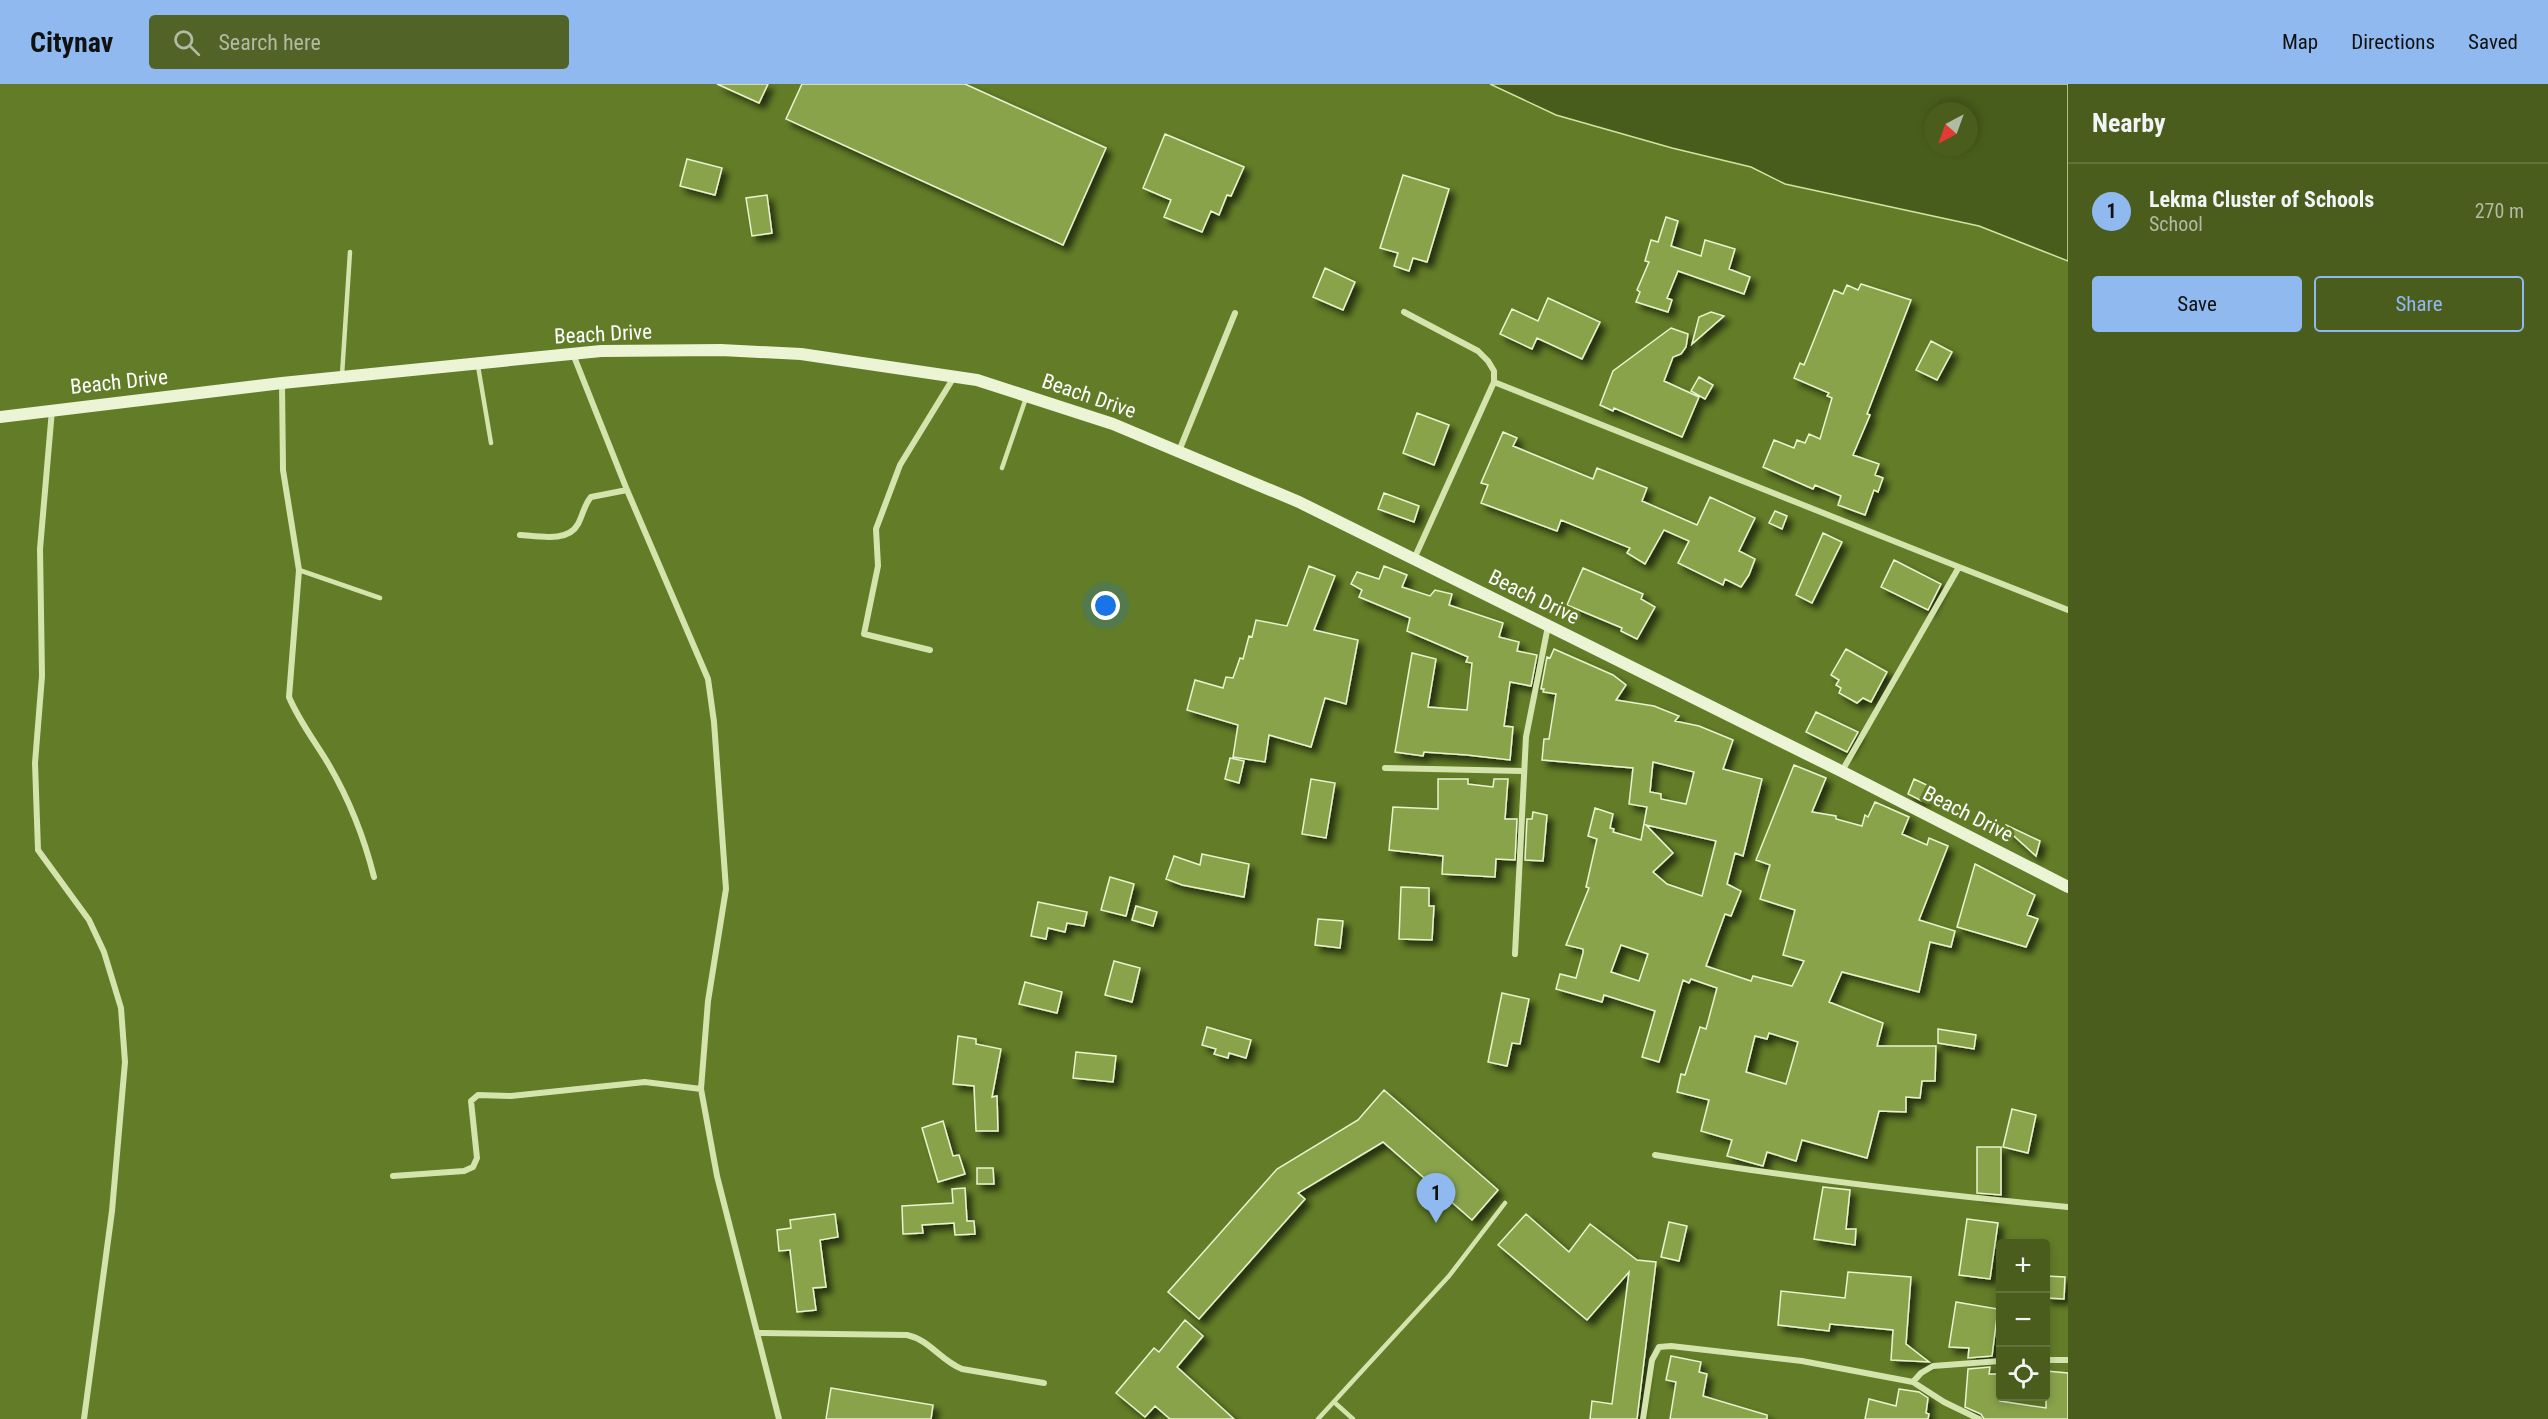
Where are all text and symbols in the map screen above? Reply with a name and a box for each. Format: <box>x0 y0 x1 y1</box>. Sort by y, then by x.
search box <box>149 15 569 69</box>
text: Citynav <box>30 26 113 59</box>
icon: search <box>170 26 203 59</box>
text: Search here <box>218 30 321 55</box>
text: Map <box>2282 30 2318 54</box>
text: Directions <box>2351 30 2435 54</box>
text: Saved <box>2468 30 2518 54</box>
north arrow <box>1924 102 1978 156</box>
text: Nearby <box>2092 108 2166 138</box>
text: Lekma Cluster of Schools <box>2149 187 2374 212</box>
text: 1 <box>2106 199 2117 223</box>
text: 270 m <box>2475 199 2524 223</box>
text: School <box>2149 212 2203 236</box>
button: Save <box>2092 276 2302 332</box>
button: Share <box>2314 276 2524 332</box>
street label: Beach Drive <box>553 319 653 349</box>
street label: Beach Drive <box>69 365 169 399</box>
street label: Beach Drive <box>1039 369 1139 423</box>
street label: Beach Drive <box>1485 565 1583 629</box>
your location <box>1091 591 1120 620</box>
street label: Beach Drive <box>1919 781 2017 847</box>
pin: 1 <box>1416 1174 1456 1223</box>
map controls <box>1996 1239 2050 1401</box>
button: + <box>1996 1239 2050 1293</box>
button: − <box>1996 1293 2050 1347</box>
button: locate <box>1996 1347 2050 1401</box>

